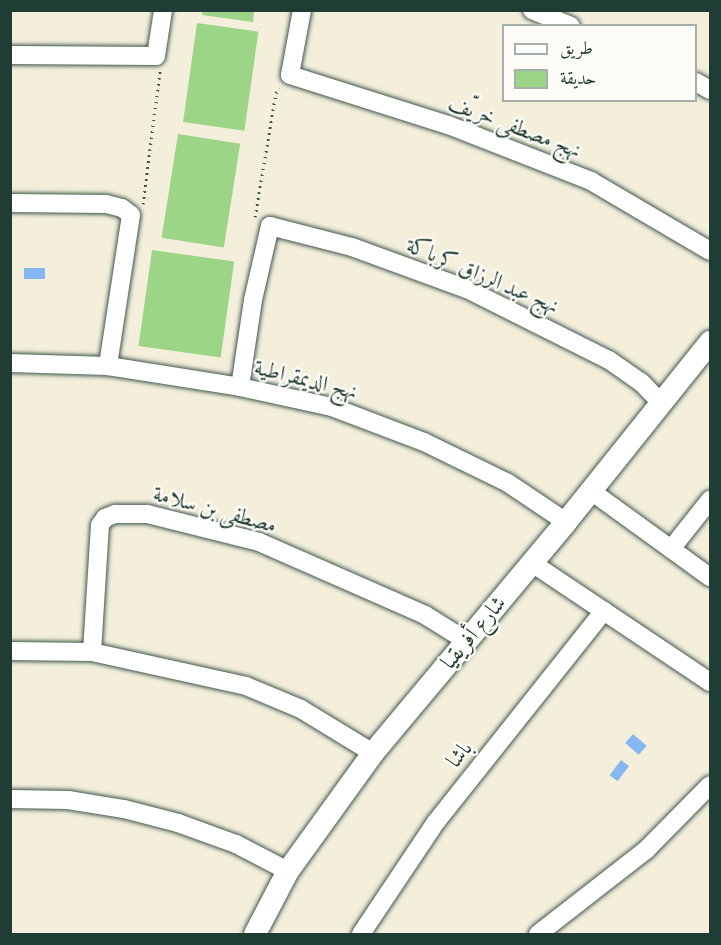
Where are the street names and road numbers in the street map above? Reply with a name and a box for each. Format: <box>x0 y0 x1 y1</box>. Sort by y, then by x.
street label: نهج مصطفى خريّف <box>445 89 585 163</box>
street label: نهج عبد الرزاق كرباكة <box>403 231 563 319</box>
street label: نهج الديمقراطية <box>252 353 360 405</box>
street label: مصطفى بن سلامة <box>150 480 280 538</box>
street label: شارع أفريقيا <box>435 590 511 674</box>
street label: باشا <box>440 735 478 773</box>

